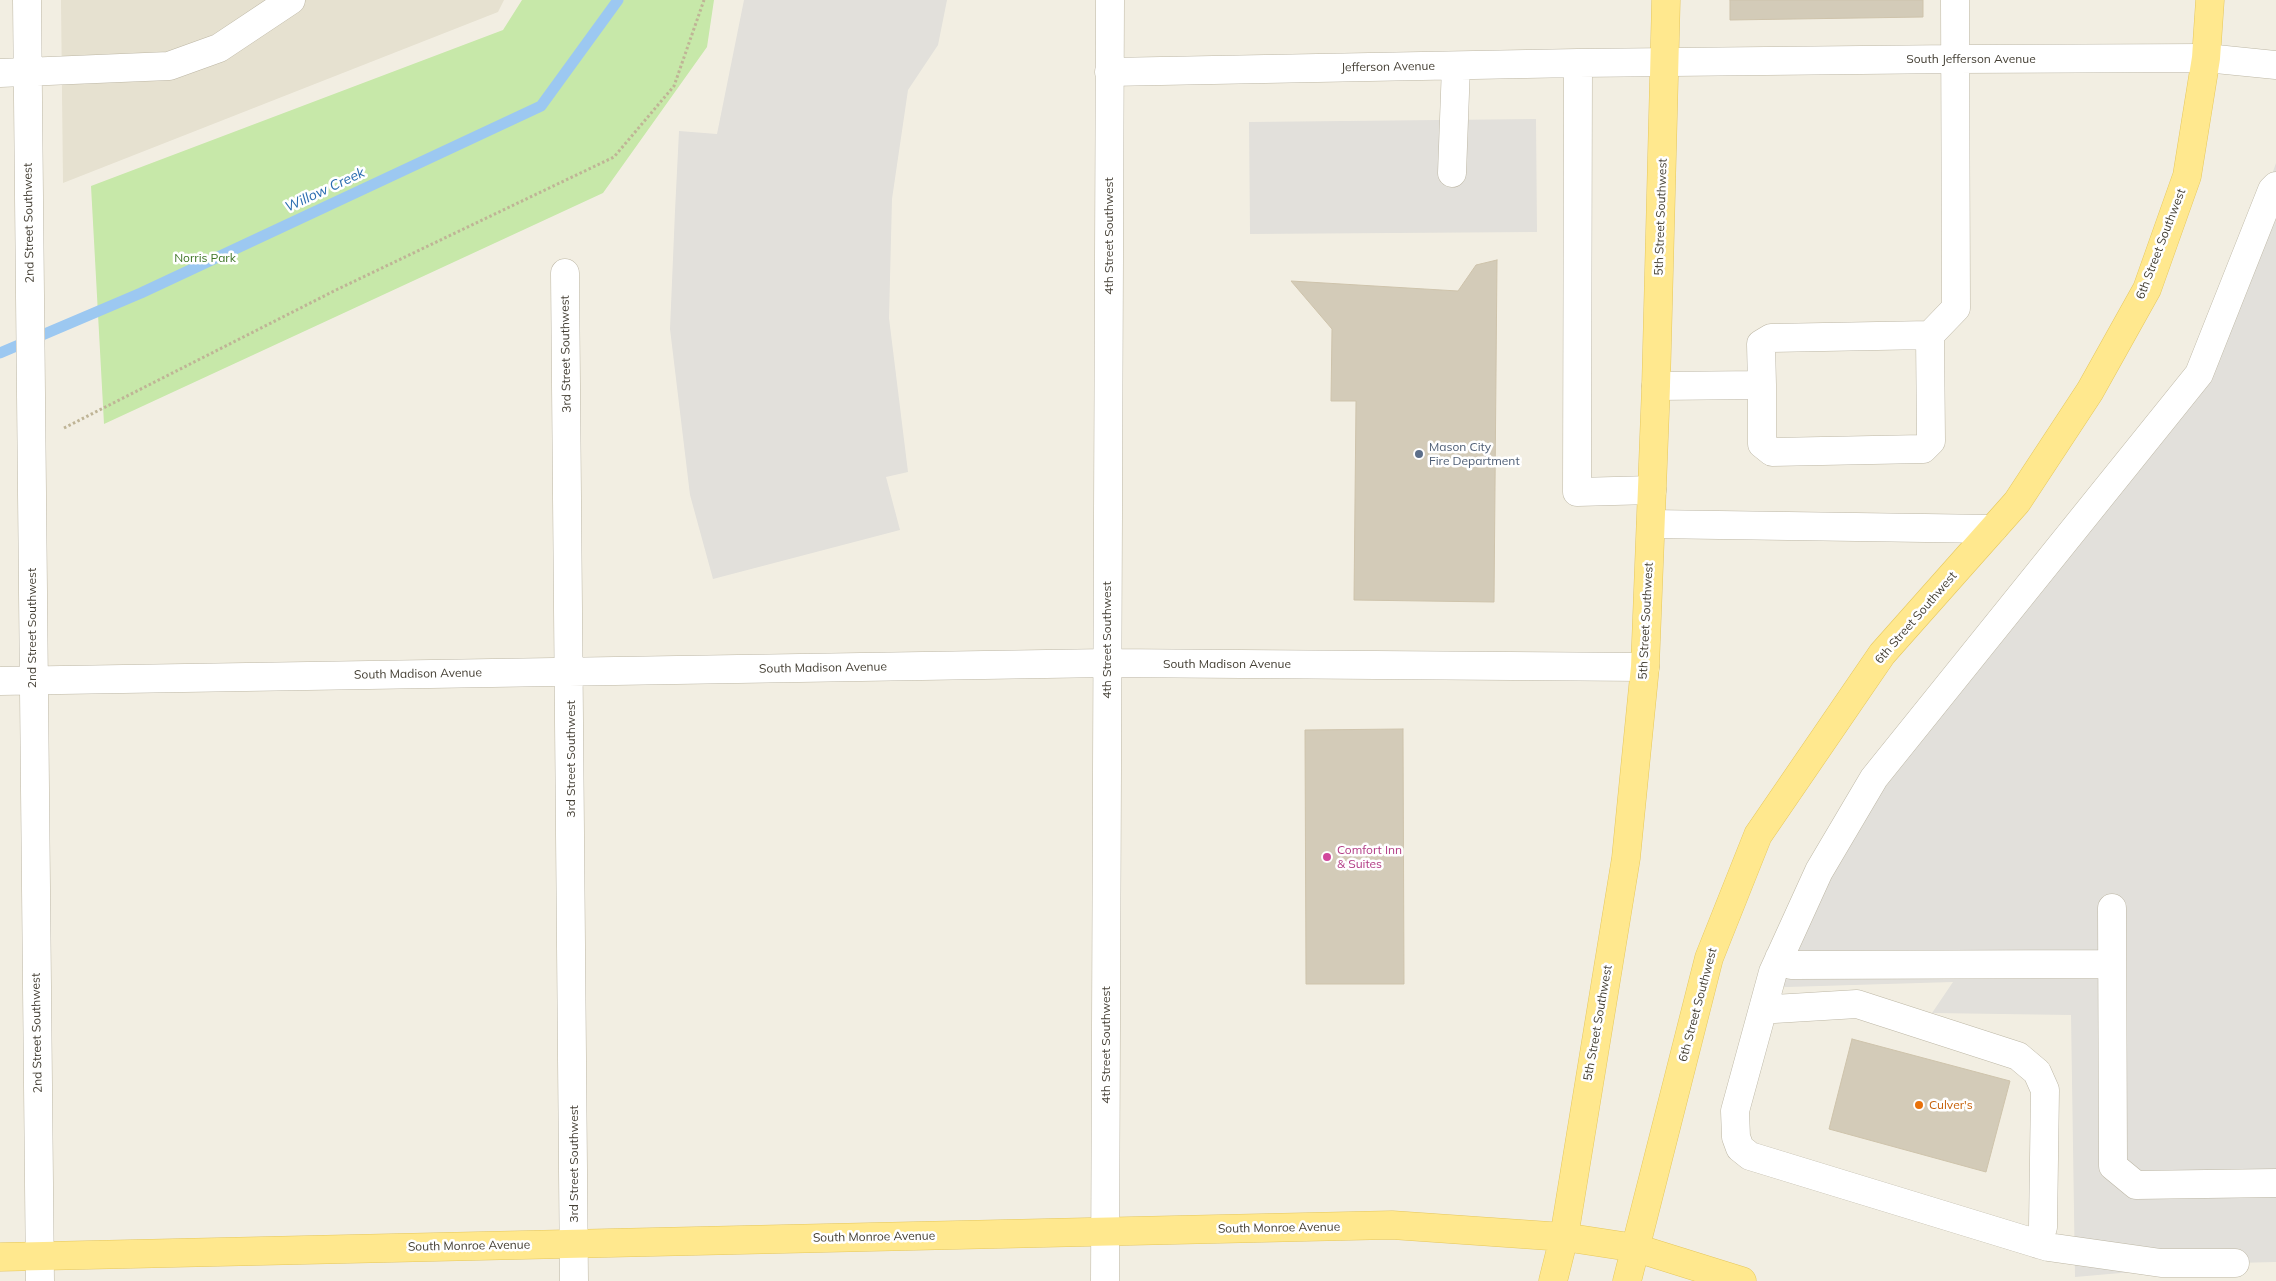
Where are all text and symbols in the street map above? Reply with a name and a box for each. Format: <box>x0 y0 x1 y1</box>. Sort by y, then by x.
street label: South Jefferson Avenue <box>1906 52 2036 66</box>
street label: Jefferson Avenue <box>1341 59 1435 75</box>
street label: 5th Street Southwest <box>1652 158 1670 276</box>
street label: 2nd Street Southwest <box>21 163 37 283</box>
water label: Willow Creek <box>282 164 368 216</box>
street label: 4th Street Southwest <box>1102 177 1116 295</box>
street label: 6th Street Southwest <box>2133 187 2189 301</box>
park label: Norris Park <box>174 251 236 265</box>
street label: 3rd Street Southwest <box>558 295 574 413</box>
place label: Mason City Fire Department <box>1429 440 1520 468</box>
marker: Mason City Fire Department <box>1413 448 1425 460</box>
street label: 5th Street Southwest <box>1636 562 1656 680</box>
street label: 2nd Street Southwest <box>25 568 39 688</box>
street label: 6th Street Southwest <box>1872 569 1960 667</box>
street label: 4th Street Southwest <box>1100 581 1114 699</box>
street label: South Madison Avenue <box>1163 657 1291 671</box>
street label: South Madison Avenue <box>759 660 887 676</box>
street label: South Madison Avenue <box>354 666 482 682</box>
street label: 3rd Street Southwest <box>564 700 578 818</box>
place label: Comfort Inn & Suites <box>1337 843 1402 871</box>
marker: Comfort Inn & Suites <box>1321 851 1333 863</box>
street label: 6th Street Southwest <box>1676 947 1720 1063</box>
street label: 5th Street Southwest <box>1581 964 1615 1082</box>
street label: 2nd Street Southwest <box>29 973 45 1093</box>
street label: 4th Street Southwest <box>1099 986 1113 1104</box>
place label: Culver's <box>1929 1098 1973 1112</box>
marker: Culver's <box>1913 1099 1925 1111</box>
street label: 3rd Street Southwest <box>567 1105 581 1223</box>
street label: South Monroe Avenue <box>1218 1220 1340 1236</box>
street label: South Monroe Avenue <box>813 1229 935 1245</box>
street label: South Monroe Avenue <box>408 1238 530 1254</box>

